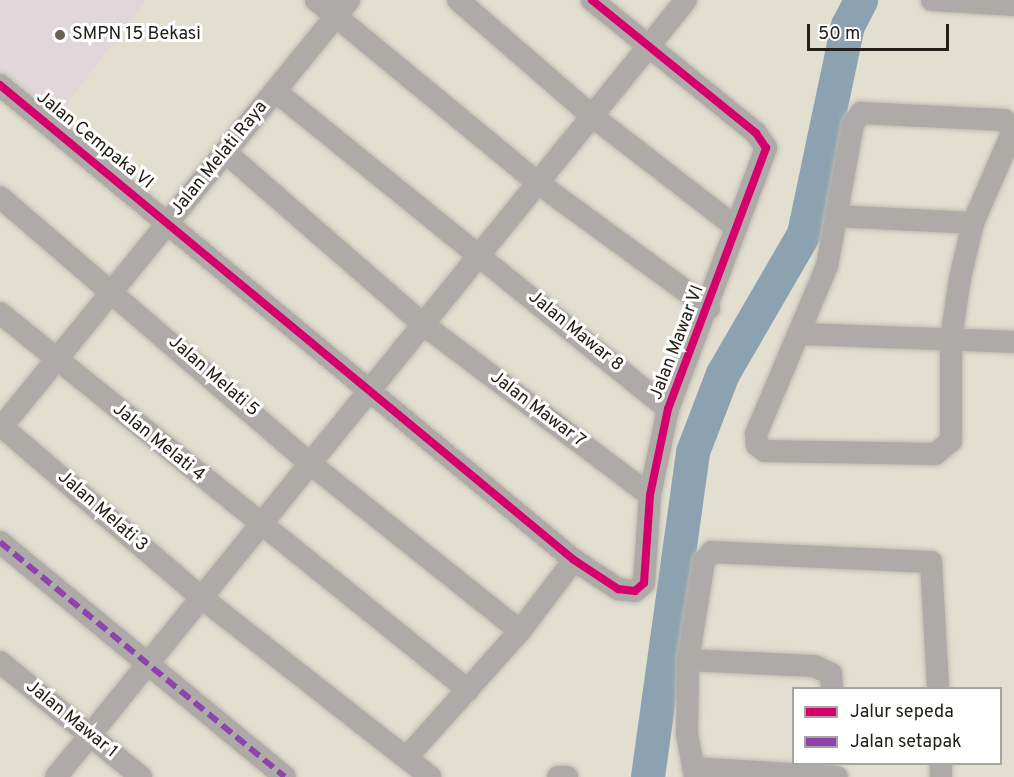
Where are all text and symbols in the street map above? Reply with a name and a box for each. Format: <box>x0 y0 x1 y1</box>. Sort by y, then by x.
scale bar <box>810 12 952 50</box>
text: 50 m <box>818 23 860 46</box>
place label: SMPN 15 Bekasi <box>72 24 201 46</box>
marker: SMPN 15 Bekasi <box>53 28 67 42</box>
street label: Jalan Cempaka VI <box>31 87 157 195</box>
street label: Jalan Melati Raya <box>167 97 273 221</box>
street label: Jalan Mawar VI <box>646 282 710 404</box>
street label: Jalan Mawar 8 <box>523 287 627 377</box>
street label: Jalan Melati 5 <box>163 332 263 422</box>
street label: Jalan Mawar 7 <box>485 367 589 453</box>
street label: Jalan Melati 4 <box>107 399 209 487</box>
street label: Jalan Melati 3 <box>53 467 151 557</box>
street label: Jalan Mawar 1 <box>21 676 121 764</box>
legend <box>792 687 1002 765</box>
text: Jalur sepeda <box>850 701 954 724</box>
text: Jalan setapak <box>850 731 962 754</box>

